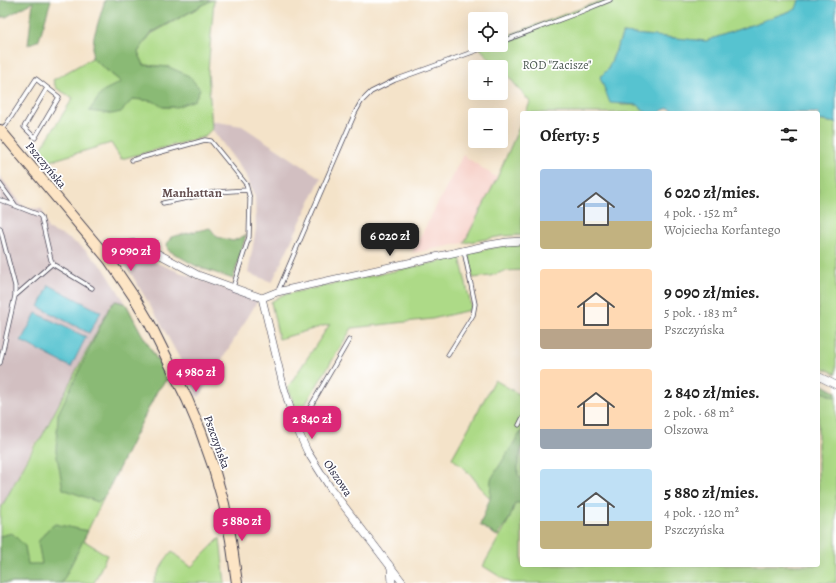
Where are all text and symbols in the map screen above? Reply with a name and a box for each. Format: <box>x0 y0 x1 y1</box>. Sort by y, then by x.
map controls <box>468 12 508 148</box>
button: locate <box>468 12 508 52</box>
park label: ROD "Zacisze" <box>522 57 592 73</box>
button: + <box>468 60 508 100</box>
button: − <box>468 108 508 148</box>
text: Oferty: 5 <box>540 124 600 147</box>
icon: filters <box>778 124 800 146</box>
street label: Pszczyńska <box>22 138 70 192</box>
text: 6 020 zł/mies. <box>664 181 760 204</box>
district label: Manhattan <box>162 184 223 201</box>
icon: home <box>572 185 620 233</box>
text: 4 pok. · 152 m² <box>664 204 738 221</box>
text: Wojciecha Korfantego <box>664 221 781 238</box>
pin: 6 020 zł <box>349 223 431 257</box>
text: 6 020 zł <box>370 227 410 244</box>
pin: 9 090 zł <box>90 238 172 272</box>
text: 9 090 zł <box>111 242 151 259</box>
text: 9 090 zł/mies. <box>664 281 760 304</box>
icon: home <box>572 285 620 333</box>
text: 5 pok. · 183 m² <box>664 304 737 321</box>
text: Pszczyńska <box>664 321 724 338</box>
pin: 4 980 zł <box>155 359 237 393</box>
text: 4 980 zł <box>176 363 216 380</box>
text: 2 840 zł/mies. <box>664 381 760 404</box>
icon: home <box>572 385 620 433</box>
text: 2 pok. · 68 m² <box>664 404 734 421</box>
pin: 2 840 zł <box>271 406 353 440</box>
text: 2 840 zł <box>292 410 332 427</box>
street label: Pszczyńska <box>200 413 234 471</box>
text: Olszowa <box>664 421 709 438</box>
street label: Olszowa <box>320 456 356 500</box>
text: 5 880 zł/mies. <box>664 481 759 504</box>
icon: home <box>572 485 620 533</box>
text: 4 pok. · 120 m² <box>664 504 739 521</box>
pin: 5 880 zł <box>201 508 283 542</box>
text: 5 880 zł <box>222 512 262 529</box>
text: Pszczyńska <box>664 521 724 538</box>

